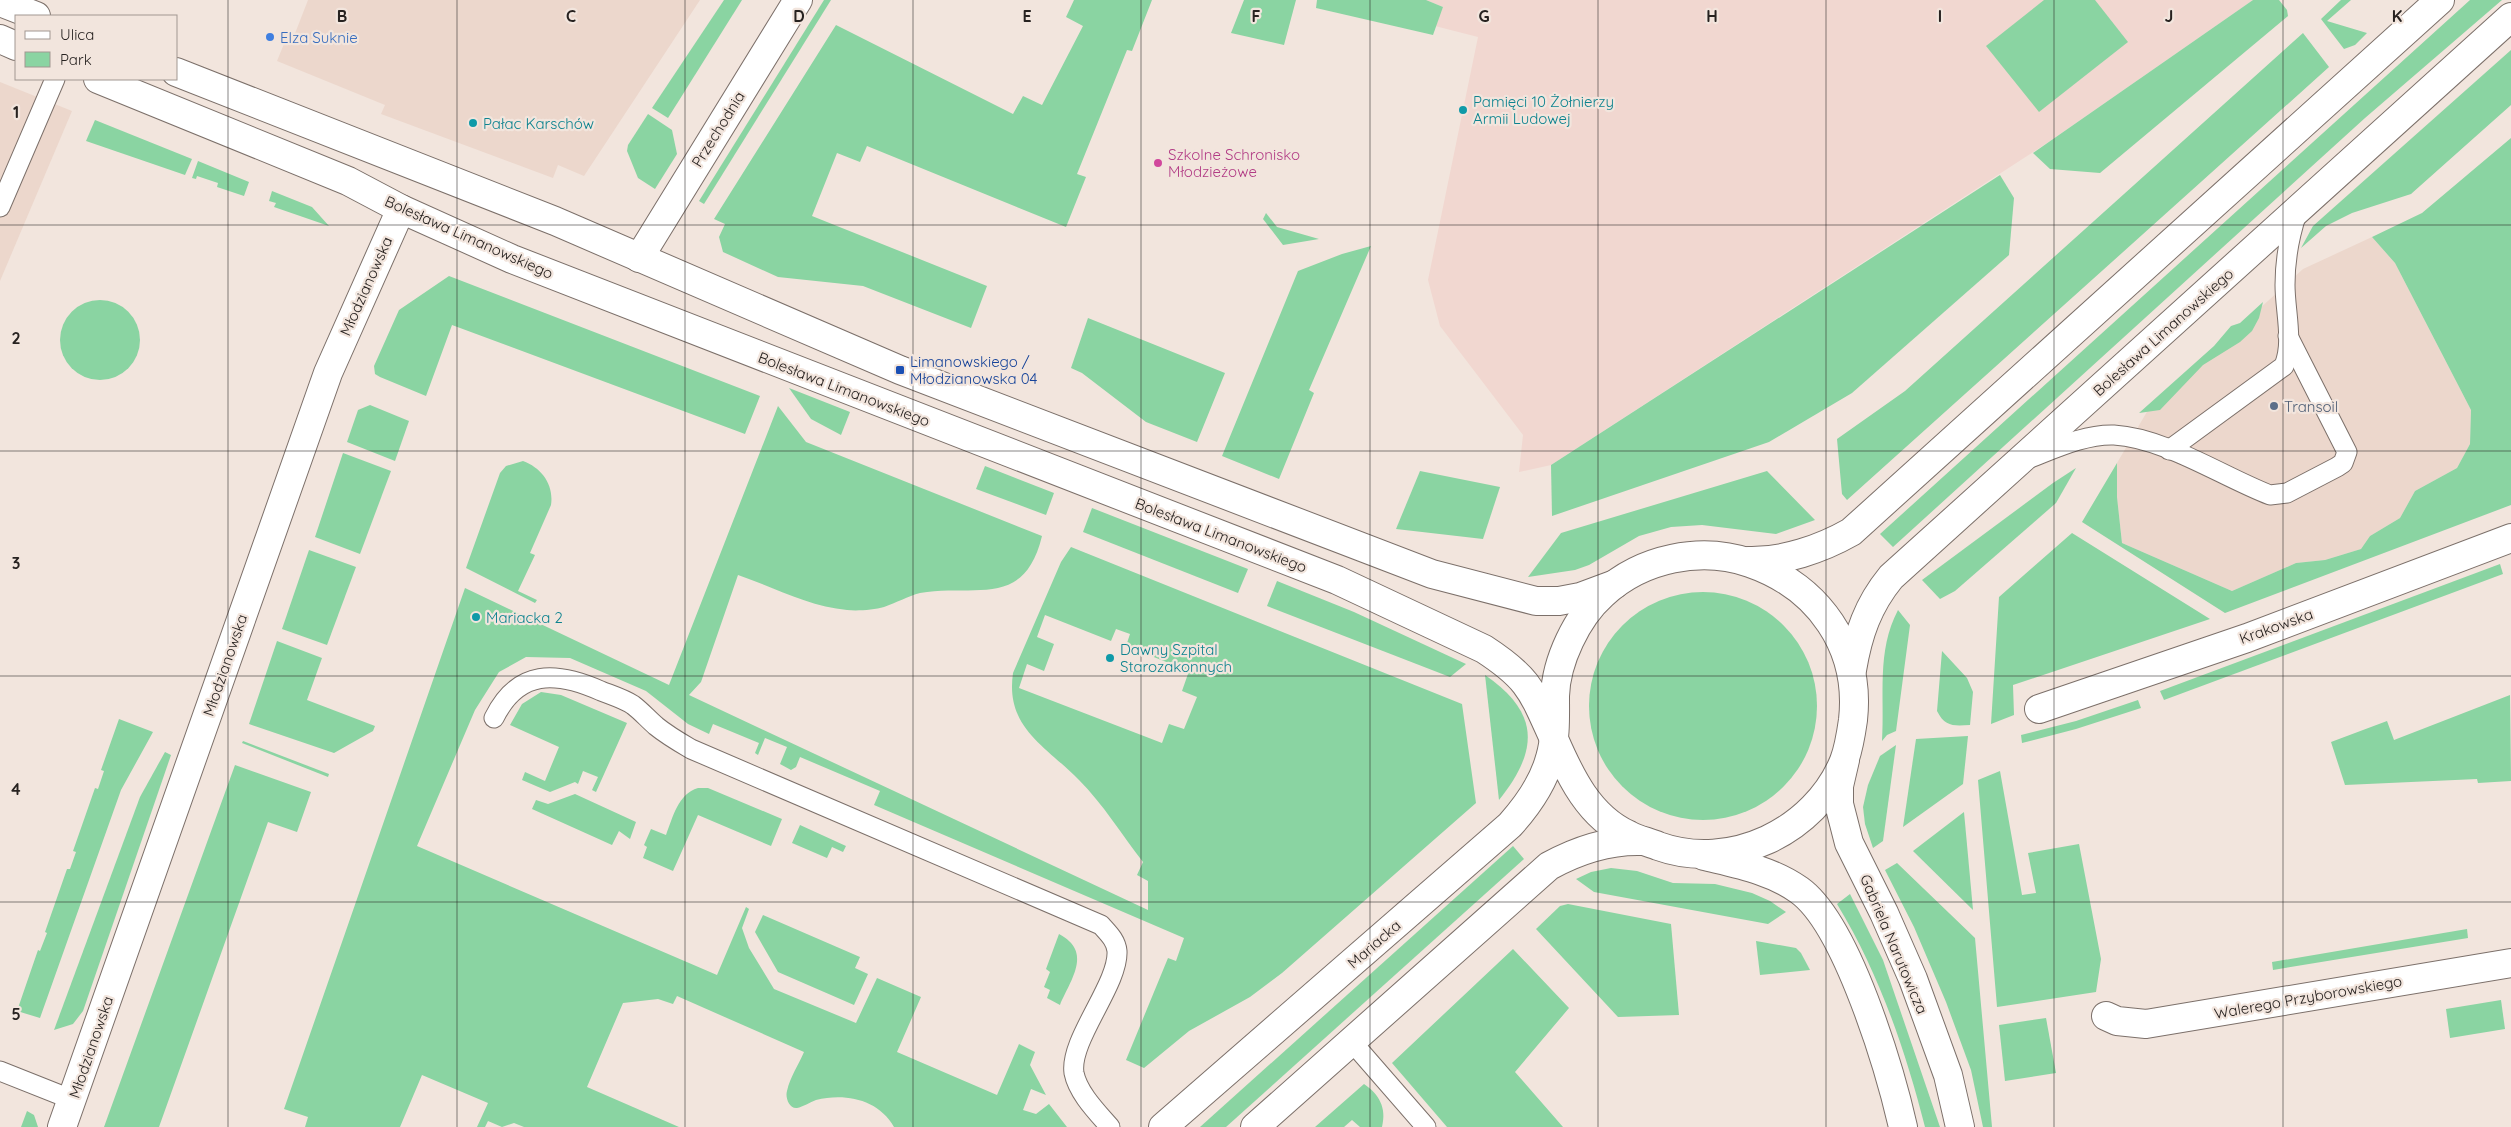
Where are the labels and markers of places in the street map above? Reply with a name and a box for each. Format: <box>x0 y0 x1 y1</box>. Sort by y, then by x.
place label: Elza Suknie <box>280 28 358 47</box>
marker: Elza Suknie <box>264 31 276 43</box>
place label: Pamięci 10 Żołnierzy Armii Ludowej <box>1473 92 1614 128</box>
marker: Pamięci 10 Żołnierzy Armii Ludowej <box>1457 104 1469 116</box>
place label: Pałac Karschów <box>483 114 594 133</box>
marker: Pałac Karschów <box>467 117 479 129</box>
place label: Szkolne Schronisko Młodzieżowe <box>1168 145 1300 181</box>
marker: Szkolne Schronisko Młodzieżowe <box>1152 157 1164 169</box>
place label: Limanowskiego / Młodzianowska 04 <box>910 352 1038 388</box>
marker: Limanowskiego / Młodzianowska 04 <box>894 364 906 376</box>
place label: Transoil <box>2284 397 2338 416</box>
marker: Transoil <box>2268 400 2280 412</box>
place label: Mariacka 2 <box>486 608 563 627</box>
marker: Mariacka 2 <box>470 611 482 623</box>
place label: Dawny Szpital Starozakonnych <box>1120 640 1232 676</box>
marker: Dawny Szpital Starozakonnych <box>1104 652 1116 664</box>

